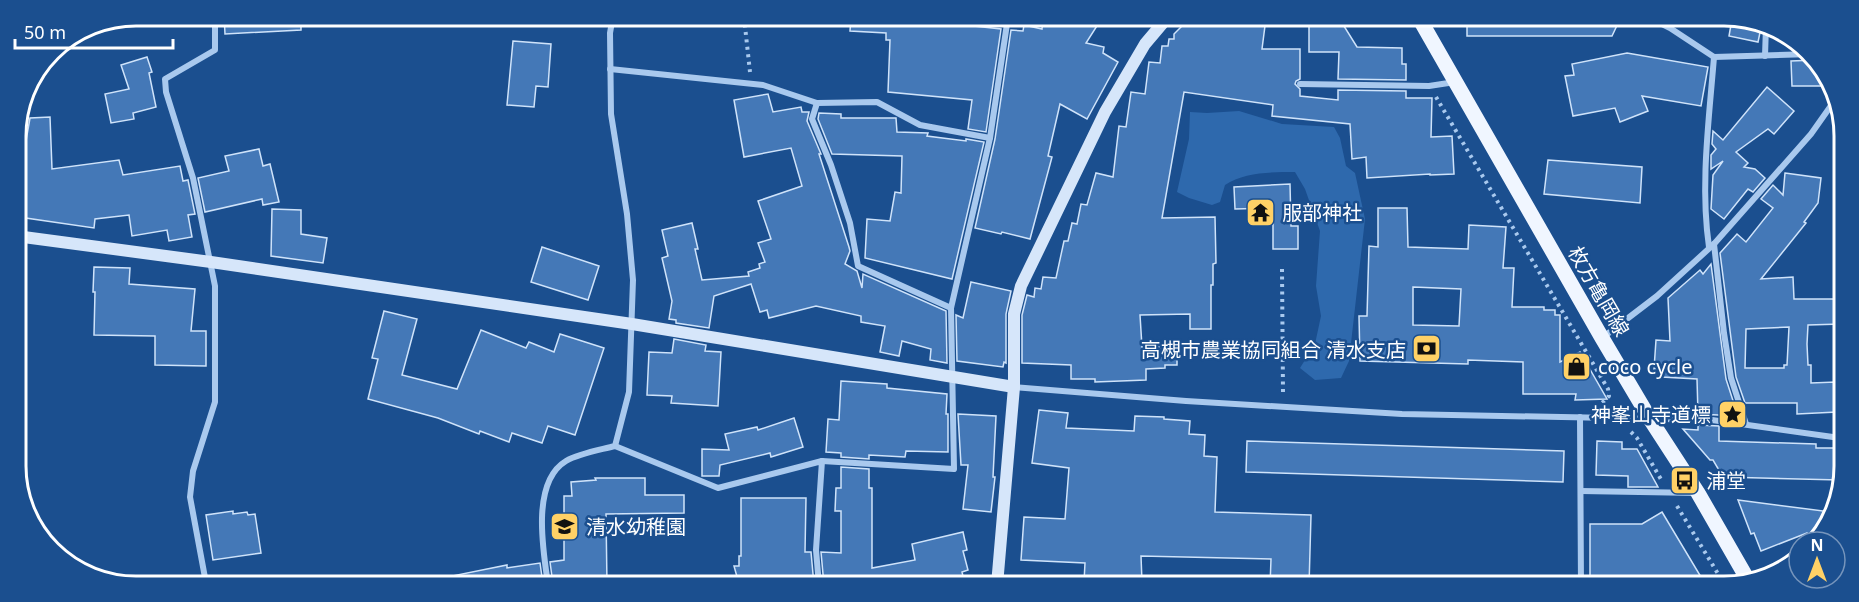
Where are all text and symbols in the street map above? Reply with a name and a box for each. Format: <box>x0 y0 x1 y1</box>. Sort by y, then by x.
scale bar <box>15 12 172 50</box>
text: 50 m <box>24 20 66 44</box>
temple icon: 服部神社 <box>1245 196 1277 228</box>
place label: 服部神社 <box>1282 199 1362 226</box>
street label: 枚方亀岡線 <box>1562 241 1636 341</box>
bank icon: 高槻市農業協同組合 清水支店 <box>1411 333 1443 365</box>
place label: 高槻市農業協同組合 清水支店 <box>1141 336 1406 363</box>
shop icon: coco cycle <box>1561 350 1593 382</box>
place label: coco cycle <box>1598 353 1692 380</box>
place icon: 神峯山寺道標 <box>1716 398 1748 430</box>
place label: 神峯山寺道標 <box>1591 401 1711 428</box>
bus stop icon: 浦堂 <box>1669 464 1701 496</box>
place label: 浦堂 <box>1706 467 1746 494</box>
school or university icon: 清水幼稚園 <box>549 510 581 542</box>
place label: 清水幼稚園 <box>586 513 686 540</box>
north arrow <box>1787 530 1847 590</box>
text: N <box>1810 534 1824 556</box>

